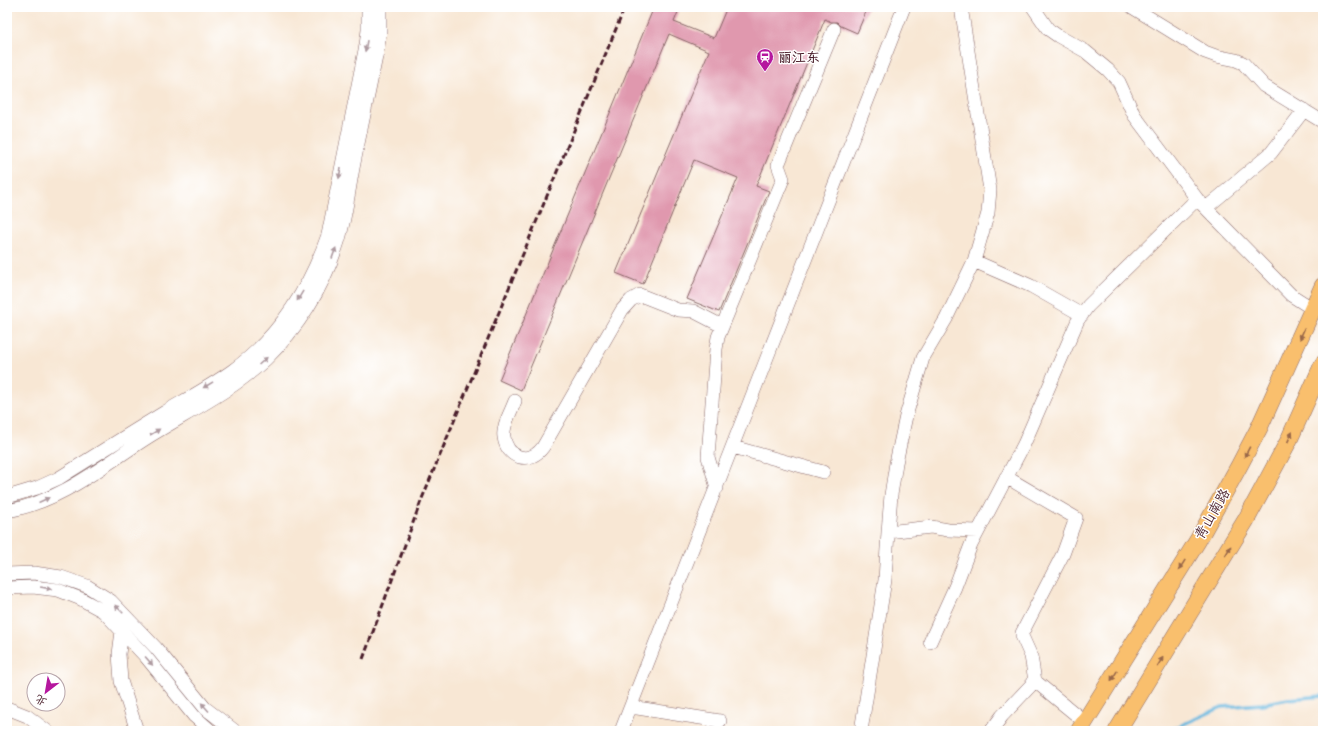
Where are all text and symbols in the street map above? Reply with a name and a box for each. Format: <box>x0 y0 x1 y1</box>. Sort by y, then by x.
one-way arrow <box>363 40 369 52</box>
station icon: 丽江东 <box>755 47 775 72</box>
place label: 丽江东 <box>778 49 820 66</box>
one-way arrow <box>337 167 343 179</box>
one-way arrow <box>331 247 337 259</box>
one-way arrow <box>297 290 304 302</box>
one-way arrow <box>1298 329 1304 341</box>
one-way arrow <box>258 356 268 366</box>
one-way arrow <box>202 382 214 389</box>
one-way arrow <box>149 429 161 436</box>
one-way arrow <box>1287 432 1293 443</box>
one-way arrow <box>1243 446 1250 458</box>
street label: 青山南路 <box>1191 486 1233 542</box>
one-way arrow <box>39 497 50 503</box>
one-way arrow <box>1224 545 1231 557</box>
one-way arrow <box>1178 560 1186 570</box>
one-way arrow <box>40 585 52 591</box>
one-way arrow <box>114 604 124 614</box>
one-way arrow <box>144 656 154 666</box>
one-way arrow <box>1156 656 1163 668</box>
one-way arrow <box>1110 671 1118 681</box>
north arrow <box>26 672 66 712</box>
text: 北 <box>33 692 49 709</box>
one-way arrow <box>200 701 209 712</box>

